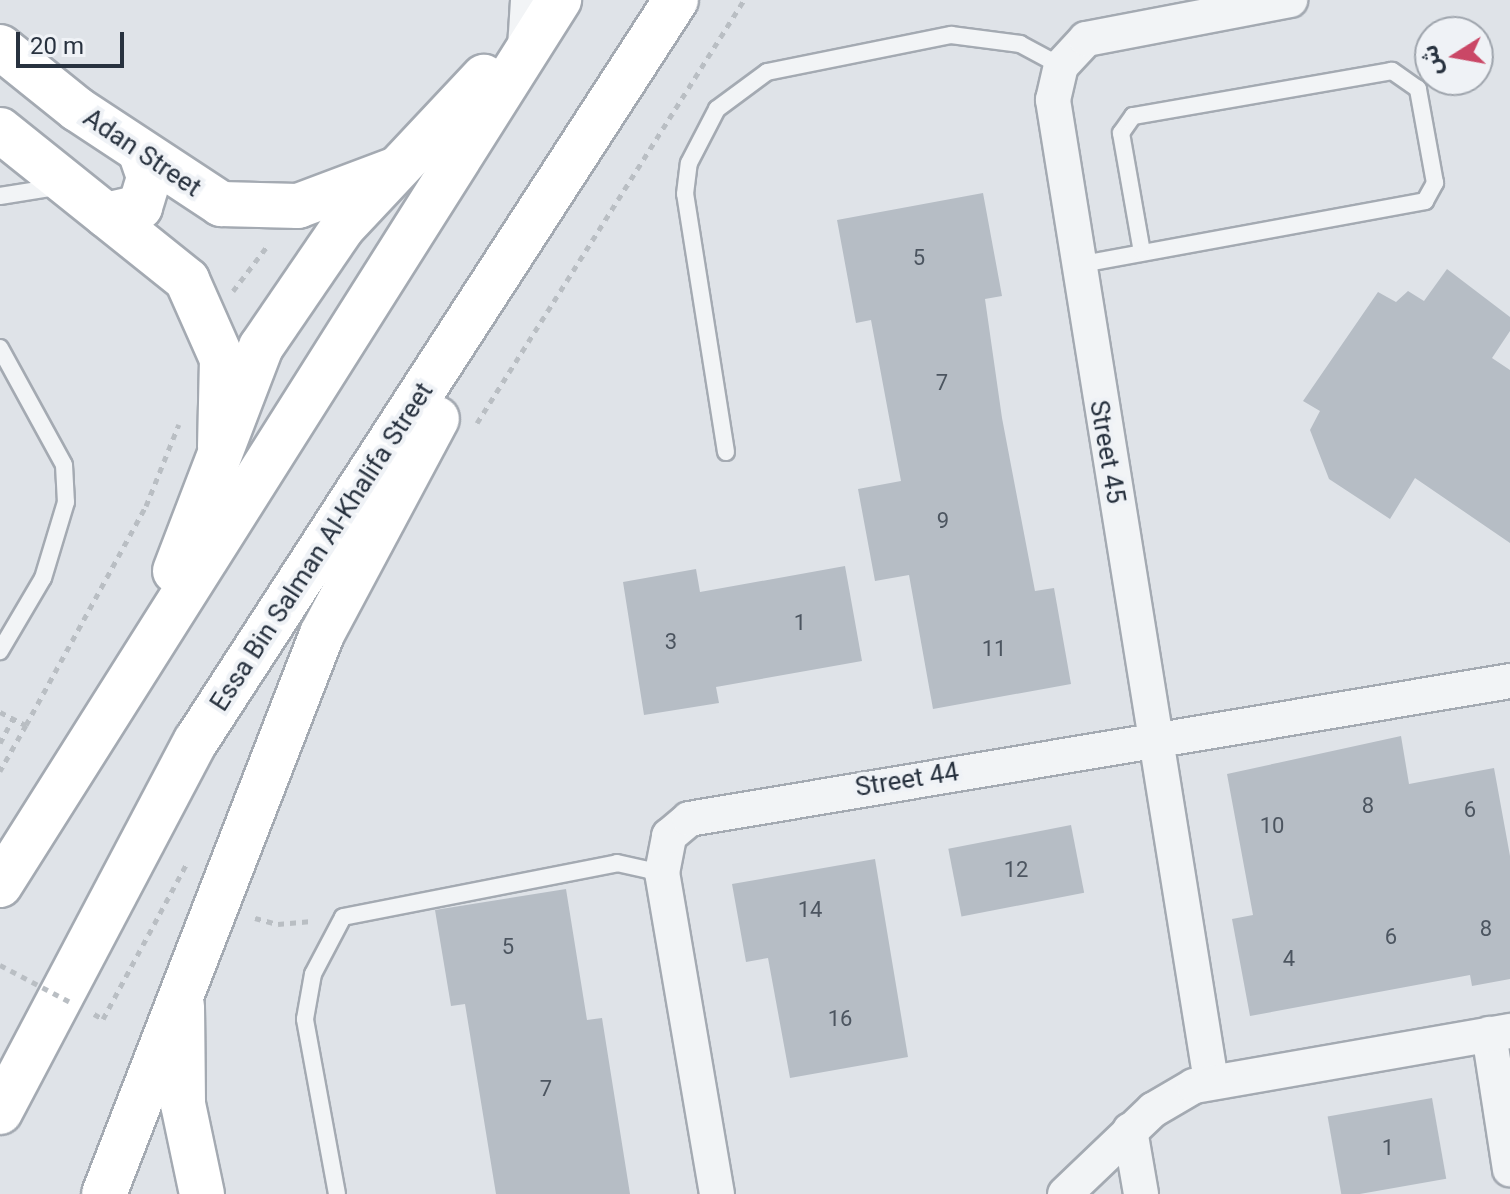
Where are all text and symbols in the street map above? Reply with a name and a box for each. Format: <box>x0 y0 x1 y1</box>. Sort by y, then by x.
scale bar <box>20 16 128 66</box>
north arrow <box>1414 16 1494 96</box>
text: 20 m <box>30 32 84 60</box>
text: ش <box>1417 43 1447 77</box>
street label: Adan Street <box>77 102 207 204</box>
house number: 5 <box>913 245 925 271</box>
house number: 7 <box>936 370 948 396</box>
street label: Essa Bin Salman Al-Khalifa Street <box>204 377 440 717</box>
street label: Street 45 <box>1083 398 1131 506</box>
house number: 9 <box>937 508 949 534</box>
house number: 1 <box>794 610 806 636</box>
house number: 3 <box>665 629 677 655</box>
house number: 11 <box>982 636 1006 662</box>
street label: Street 44 <box>853 756 961 804</box>
house number: 8 <box>1362 793 1374 819</box>
house number: 6 <box>1464 797 1476 823</box>
house number: 10 <box>1260 813 1284 839</box>
house number: 12 <box>1004 857 1028 883</box>
house number: 14 <box>798 897 822 923</box>
house number: 8 <box>1480 916 1492 942</box>
house number: 6 <box>1385 924 1397 950</box>
house number: 5 <box>502 934 514 960</box>
house number: 4 <box>1283 946 1295 972</box>
house number: 16 <box>828 1006 852 1032</box>
house number: 7 <box>540 1076 552 1102</box>
house number: 1 <box>1382 1135 1394 1161</box>

